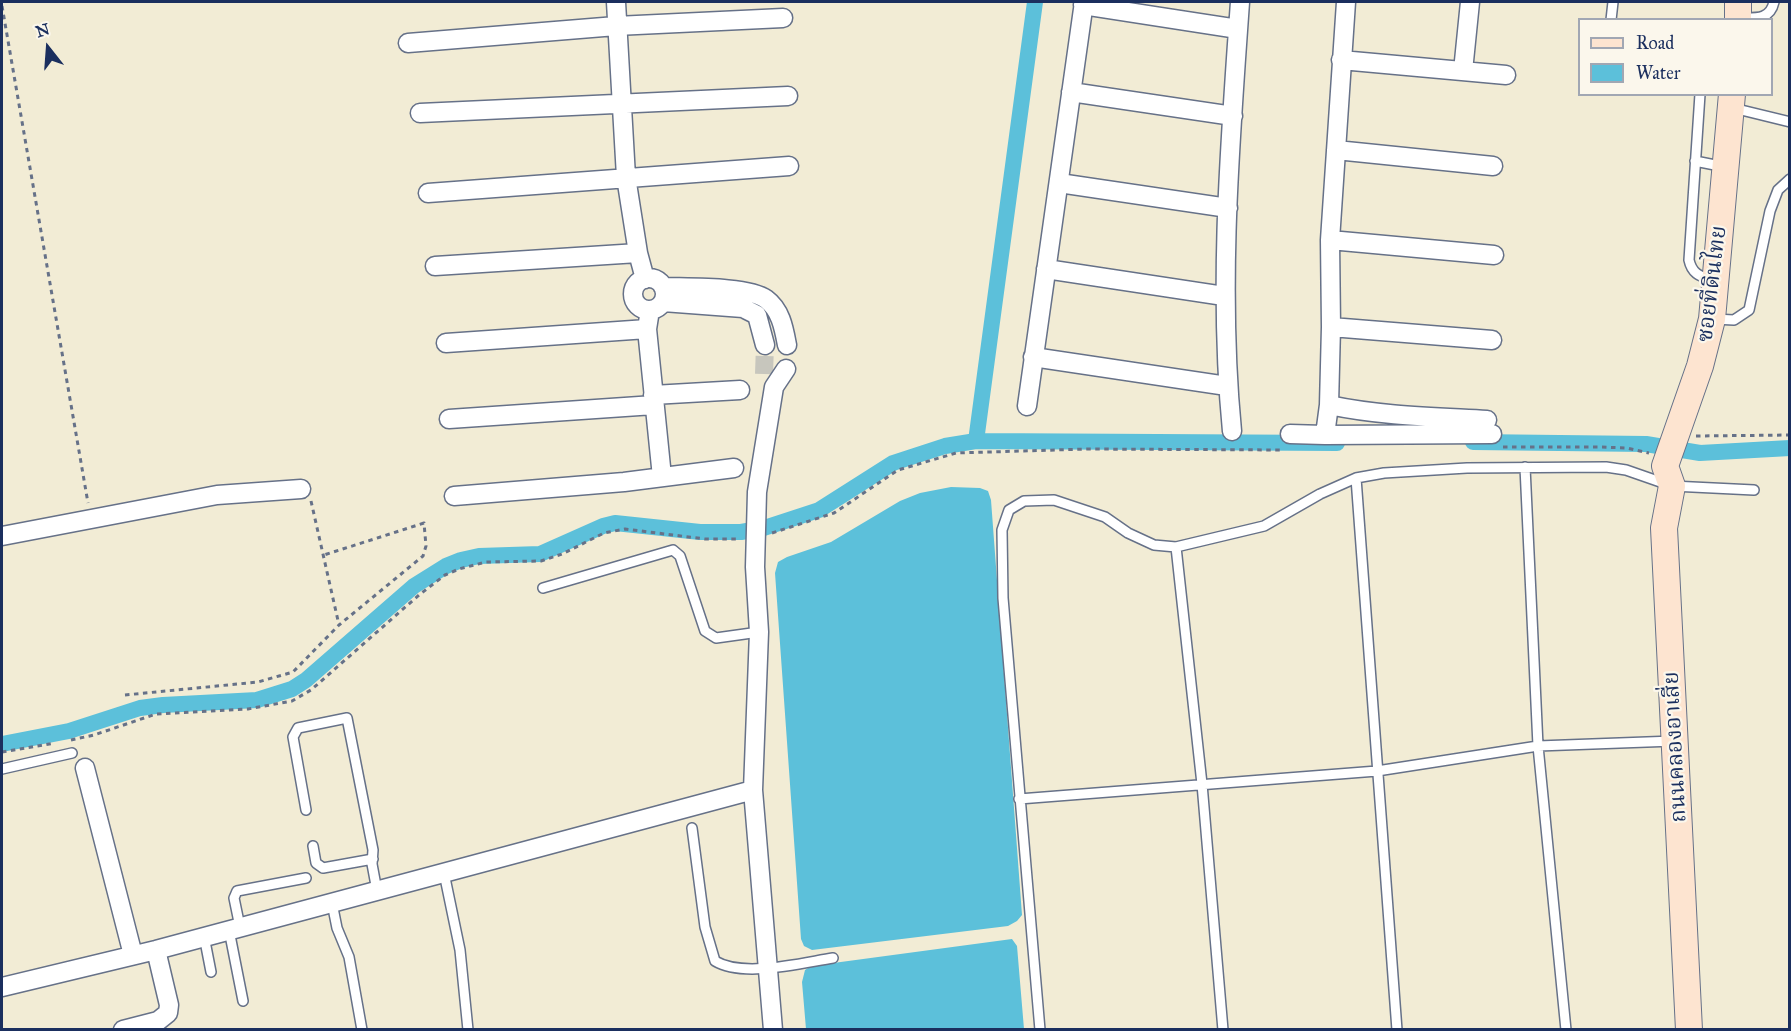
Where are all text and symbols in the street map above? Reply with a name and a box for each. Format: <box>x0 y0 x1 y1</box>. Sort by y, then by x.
north arrow <box>18 18 78 78</box>
legend <box>1578 18 1773 96</box>
text: N <box>33 19 52 41</box>
text: Road <box>1636 32 1674 54</box>
text: Water <box>1636 62 1680 84</box>
street label: ซอยที่ดินไทย <box>1693 224 1733 344</box>
street label: ถนนคลองอาเสี่ย <box>1659 671 1693 823</box>

